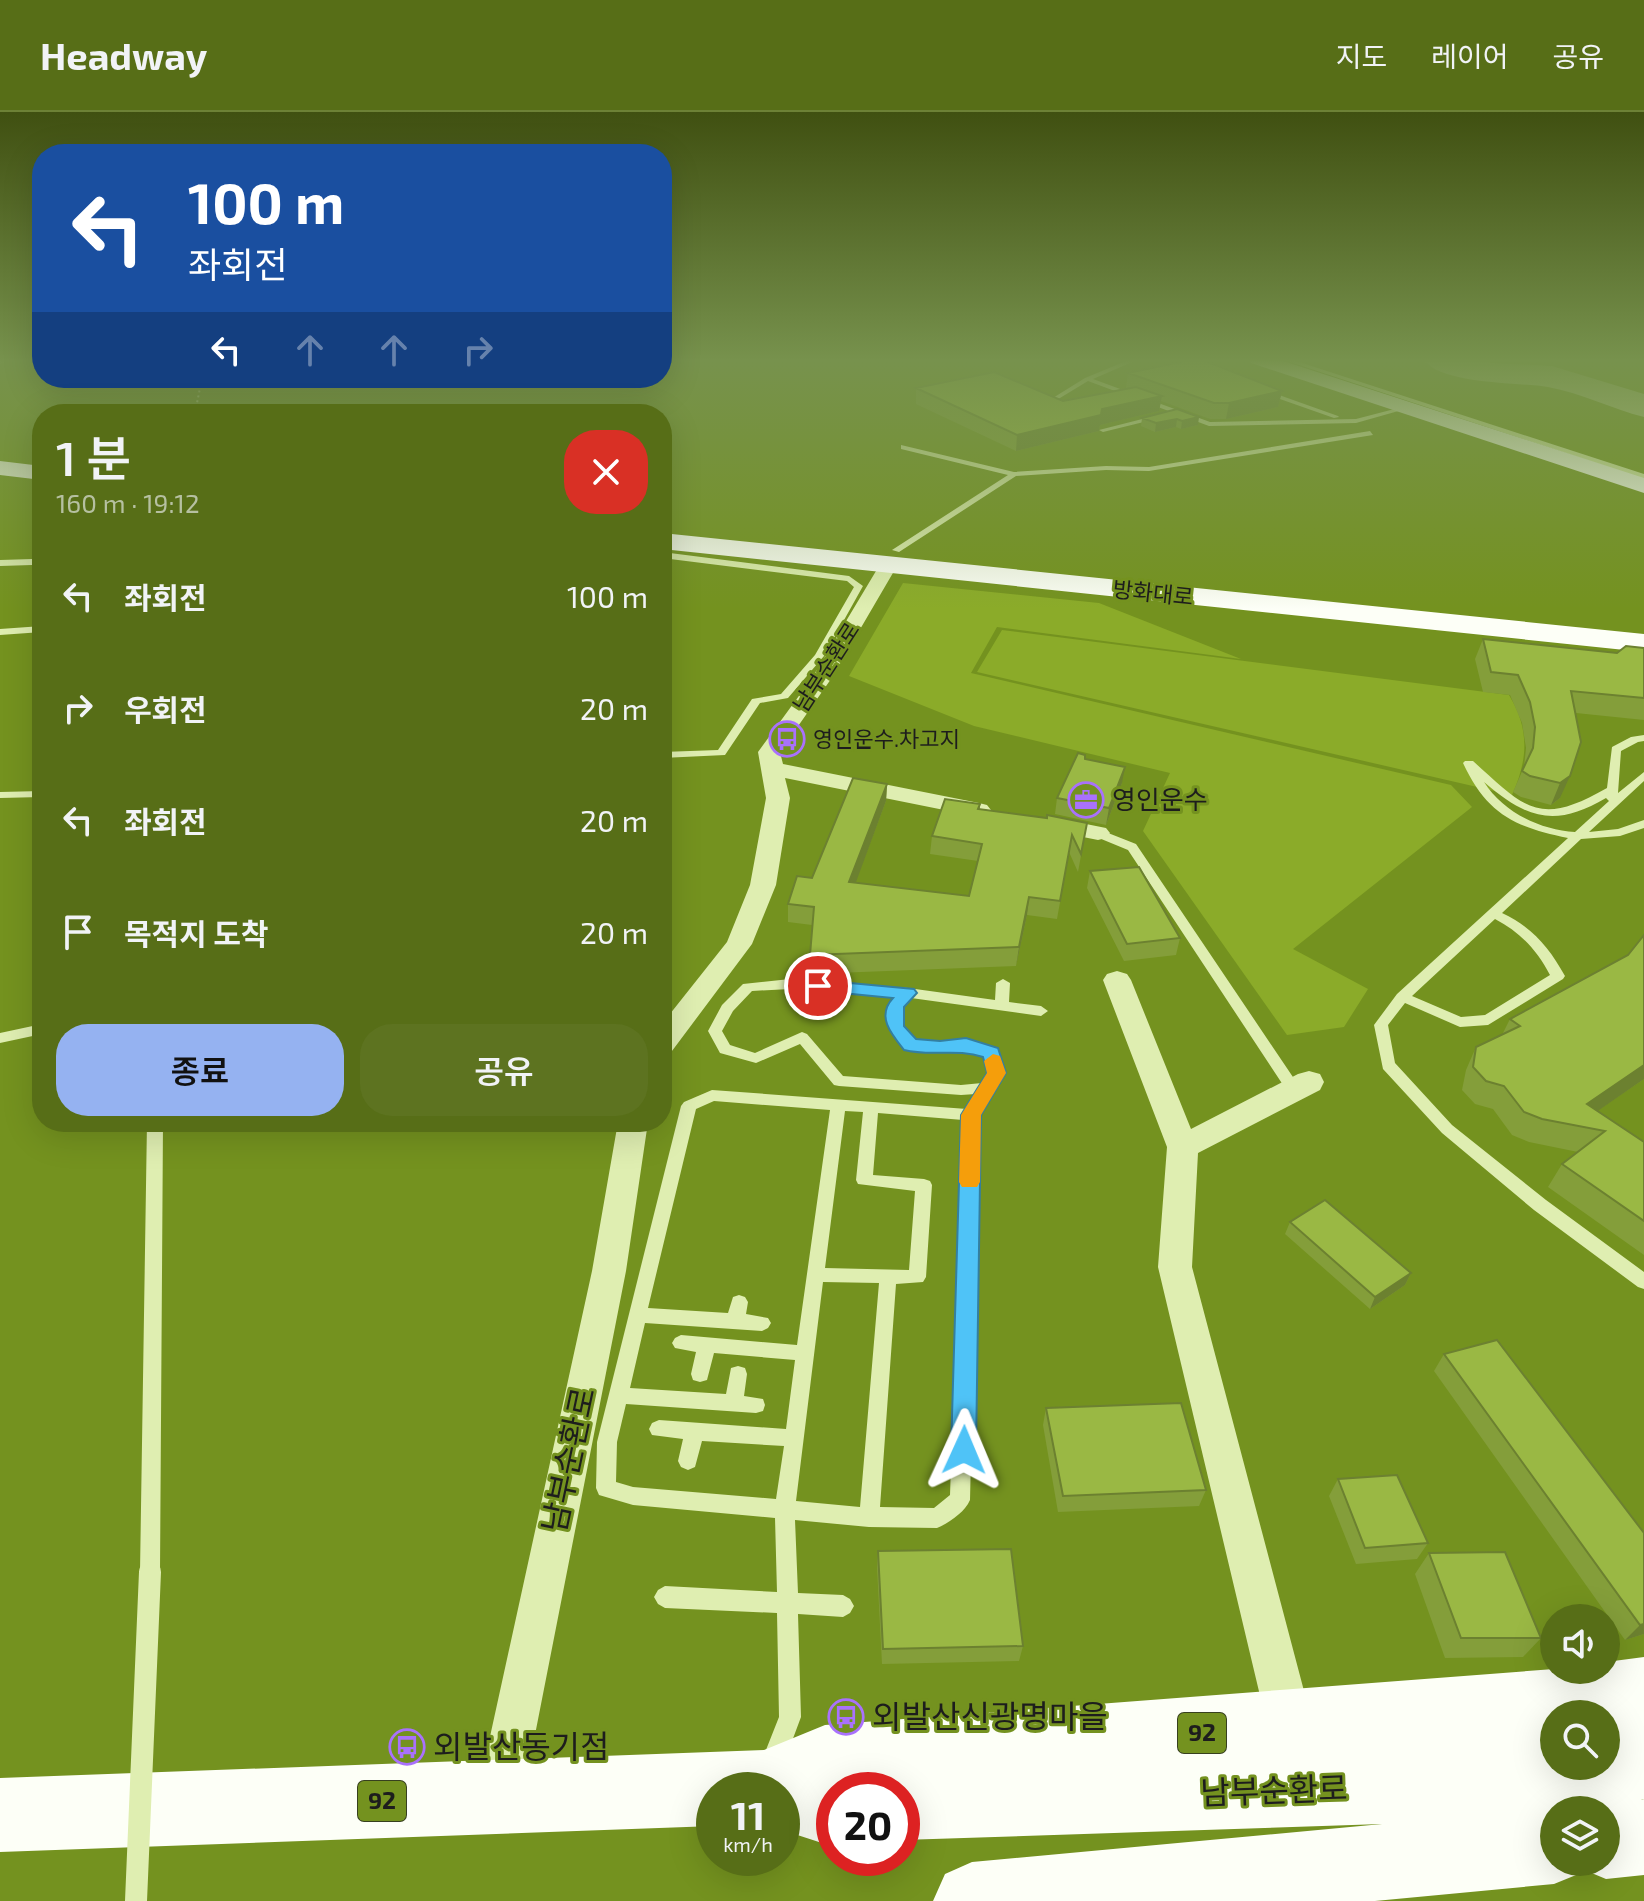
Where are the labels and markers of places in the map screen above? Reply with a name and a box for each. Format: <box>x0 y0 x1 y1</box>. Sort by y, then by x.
bus stop icon: 영인운수.차고지 <box>768 720 806 758</box>
place label: 영인운수.차고지 <box>813 725 960 751</box>
office icon: 영인운수 <box>1067 781 1105 819</box>
place label: 영인운수 <box>1112 783 1208 814</box>
pin <box>784 952 852 1020</box>
place label: 외발산신광명마을 <box>872 1696 1108 1734</box>
bus stop icon: 외발산신광명마을 <box>827 1698 865 1736</box>
place label: 외발산동기점 <box>433 1726 610 1764</box>
bus stop icon: 외발산동기점 <box>388 1728 426 1766</box>

